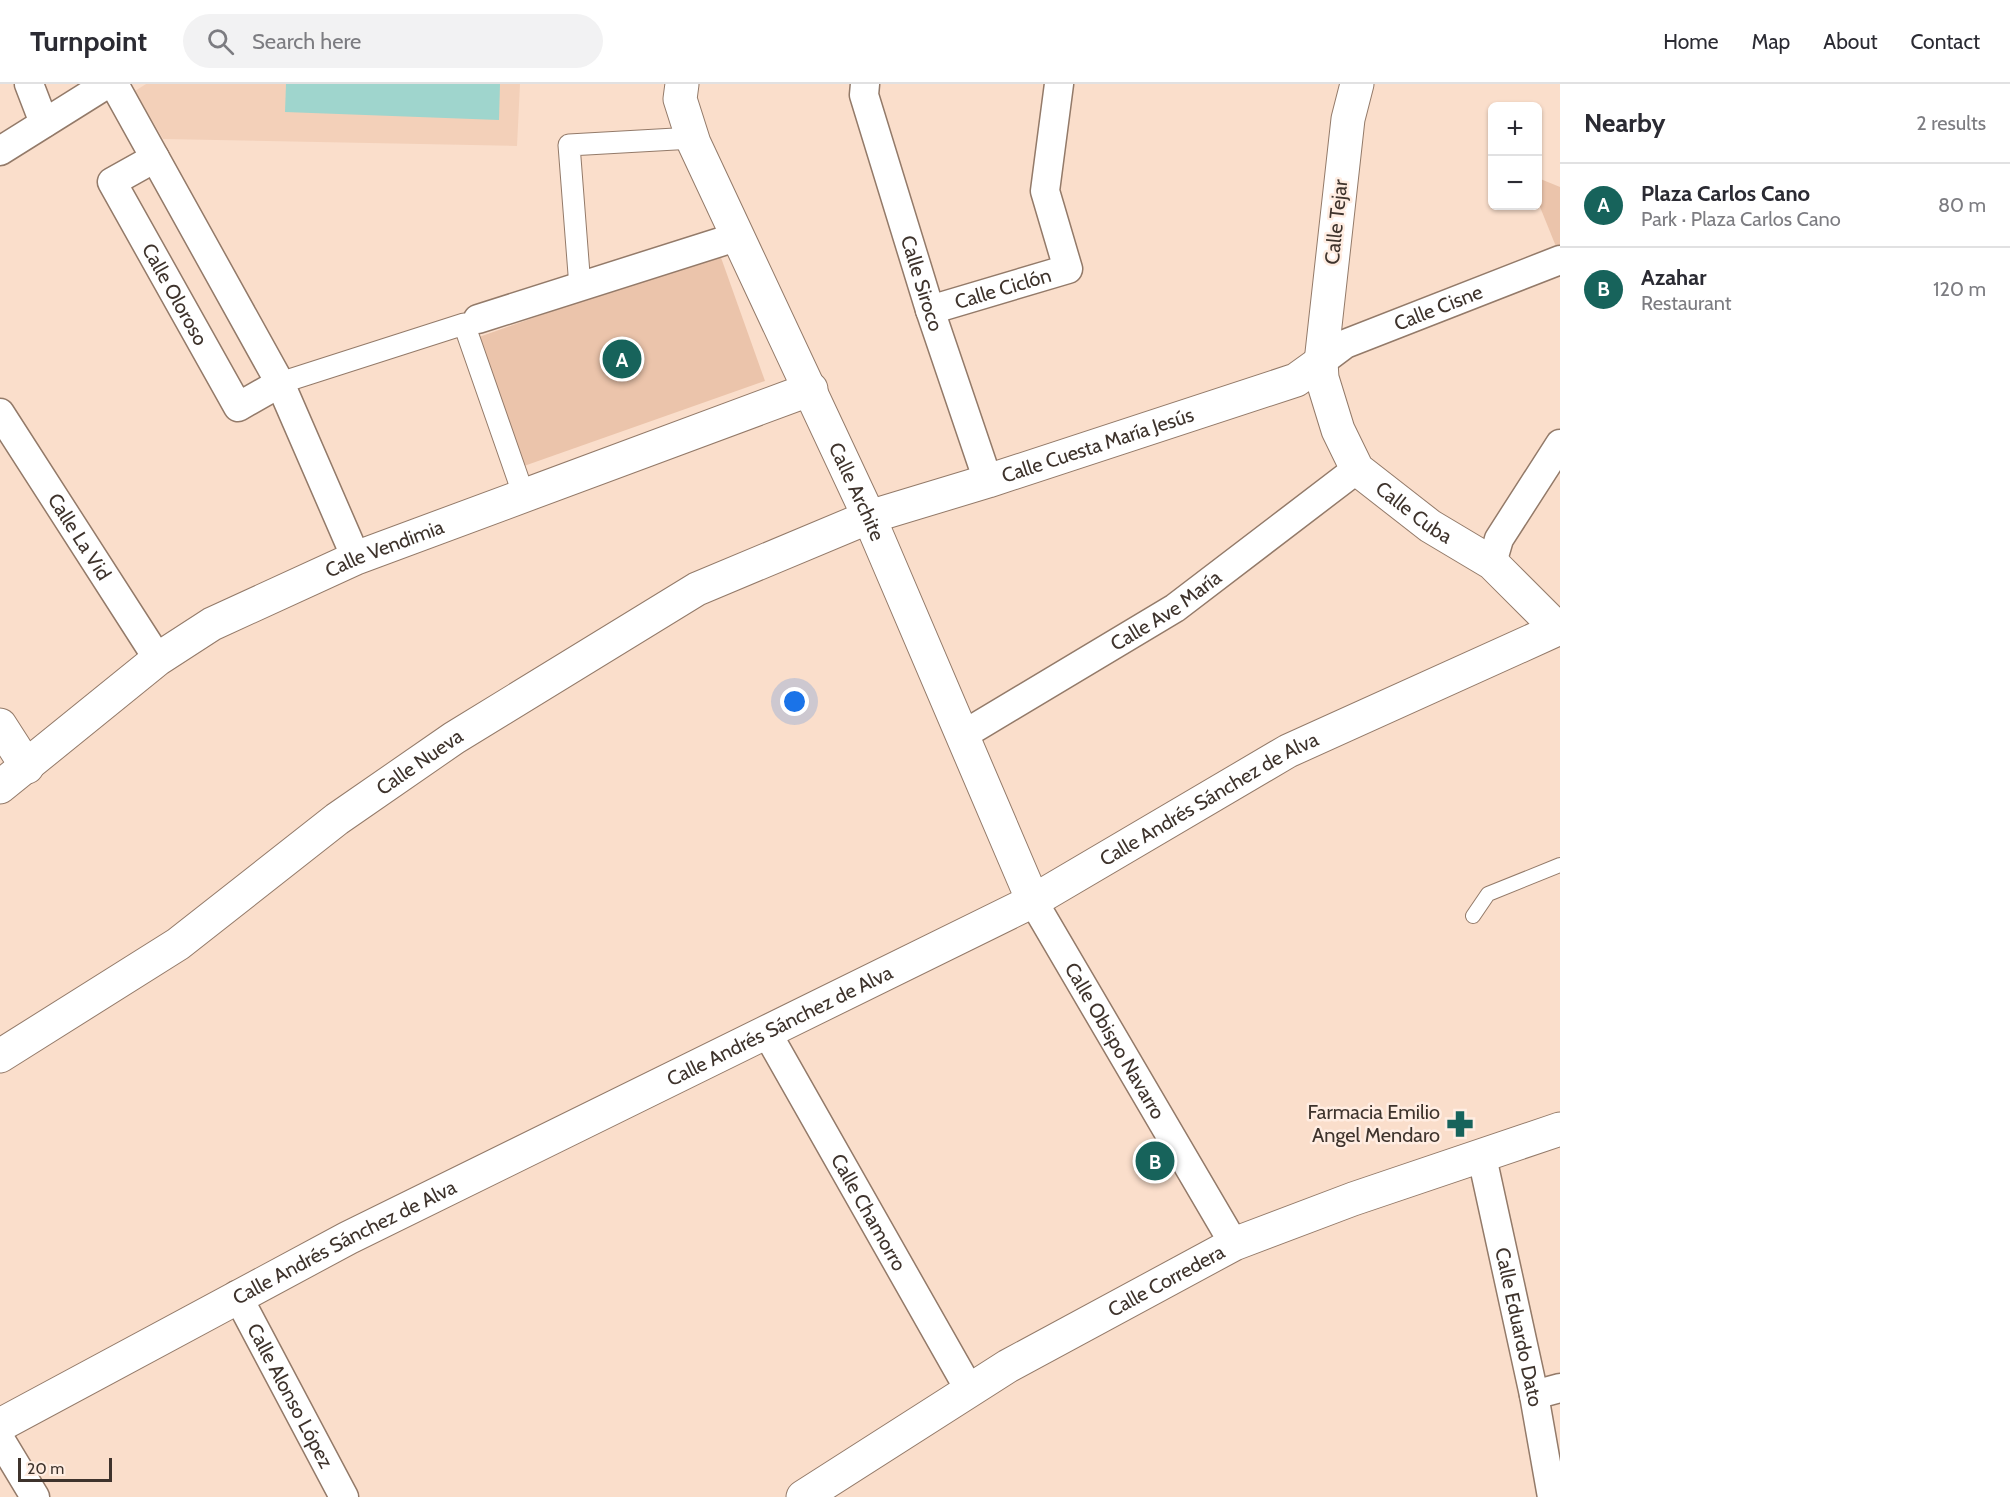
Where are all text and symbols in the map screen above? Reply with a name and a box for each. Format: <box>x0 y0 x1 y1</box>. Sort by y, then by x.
search box <box>183 14 603 68</box>
text: Turnpoint <box>30 24 147 58</box>
icon: search <box>204 25 237 58</box>
text: Search here <box>252 28 361 55</box>
text: Home <box>1663 29 1719 54</box>
text: Map <box>1752 29 1790 54</box>
text: About <box>1823 29 1877 54</box>
text: Contact <box>1910 29 1980 54</box>
map controls <box>1488 102 1542 210</box>
button: + <box>1488 102 1542 156</box>
text: Nearby <box>1584 107 1665 139</box>
text: 2 results <box>1916 111 1986 135</box>
button: − <box>1488 156 1542 210</box>
street label: Calle Tejar <box>1320 178 1352 266</box>
text: Plaza Carlos Cano <box>1641 180 1810 207</box>
text: A <box>1597 193 1610 217</box>
text: 80 m <box>1938 193 1986 217</box>
text: Park · Plaza Carlos Cano <box>1641 207 1841 231</box>
street label: Calle Siroco <box>896 233 948 334</box>
street label: Calle Oloroso <box>137 239 213 350</box>
street label: Calle Ciclón <box>952 263 1054 314</box>
text: Azahar <box>1641 264 1706 291</box>
text: B <box>1597 277 1610 301</box>
text: 120 m <box>1933 277 1986 301</box>
street label: Calle Cisne <box>1390 280 1486 336</box>
text: Restaurant <box>1641 291 1732 315</box>
pin: A <box>602 336 642 382</box>
street label: Calle Cuesta María Jesús <box>999 402 1197 488</box>
street label: Calle Archite <box>824 439 890 544</box>
street label: Calle Cuba <box>1371 476 1457 549</box>
street label: Calle La Vid <box>43 489 116 585</box>
street label: Calle Vendimia <box>321 514 447 583</box>
street label: Calle Ave María <box>1106 565 1226 656</box>
your location <box>780 687 809 716</box>
street label: Calle Nueva <box>372 723 468 800</box>
street label: Calle Andrés Sánchez de Alva <box>1095 727 1322 871</box>
street label: Calle Obispo Navarro <box>1060 958 1170 1123</box>
street label: Calle Andrés Sánchez de Alva <box>663 960 897 1091</box>
place label: Farmacia Emilio Angel Mendaro <box>1308 1100 1440 1147</box>
pharmacy icon: Farmacia Emilio Angel Mendaro <box>1445 1109 1475 1139</box>
pin: B <box>1136 1138 1174 1184</box>
street label: Calle Chamorro <box>826 1149 911 1275</box>
street label: Calle Andrés Sánchez de Alva <box>228 1174 461 1310</box>
street label: Calle Corredera <box>1104 1239 1229 1322</box>
street label: Calle Eduardo Dato <box>1490 1245 1548 1408</box>
street label: Calle Alonso López <box>242 1319 339 1472</box>
scale bar <box>18 1455 112 1482</box>
text: 20 m <box>27 1459 64 1478</box>

